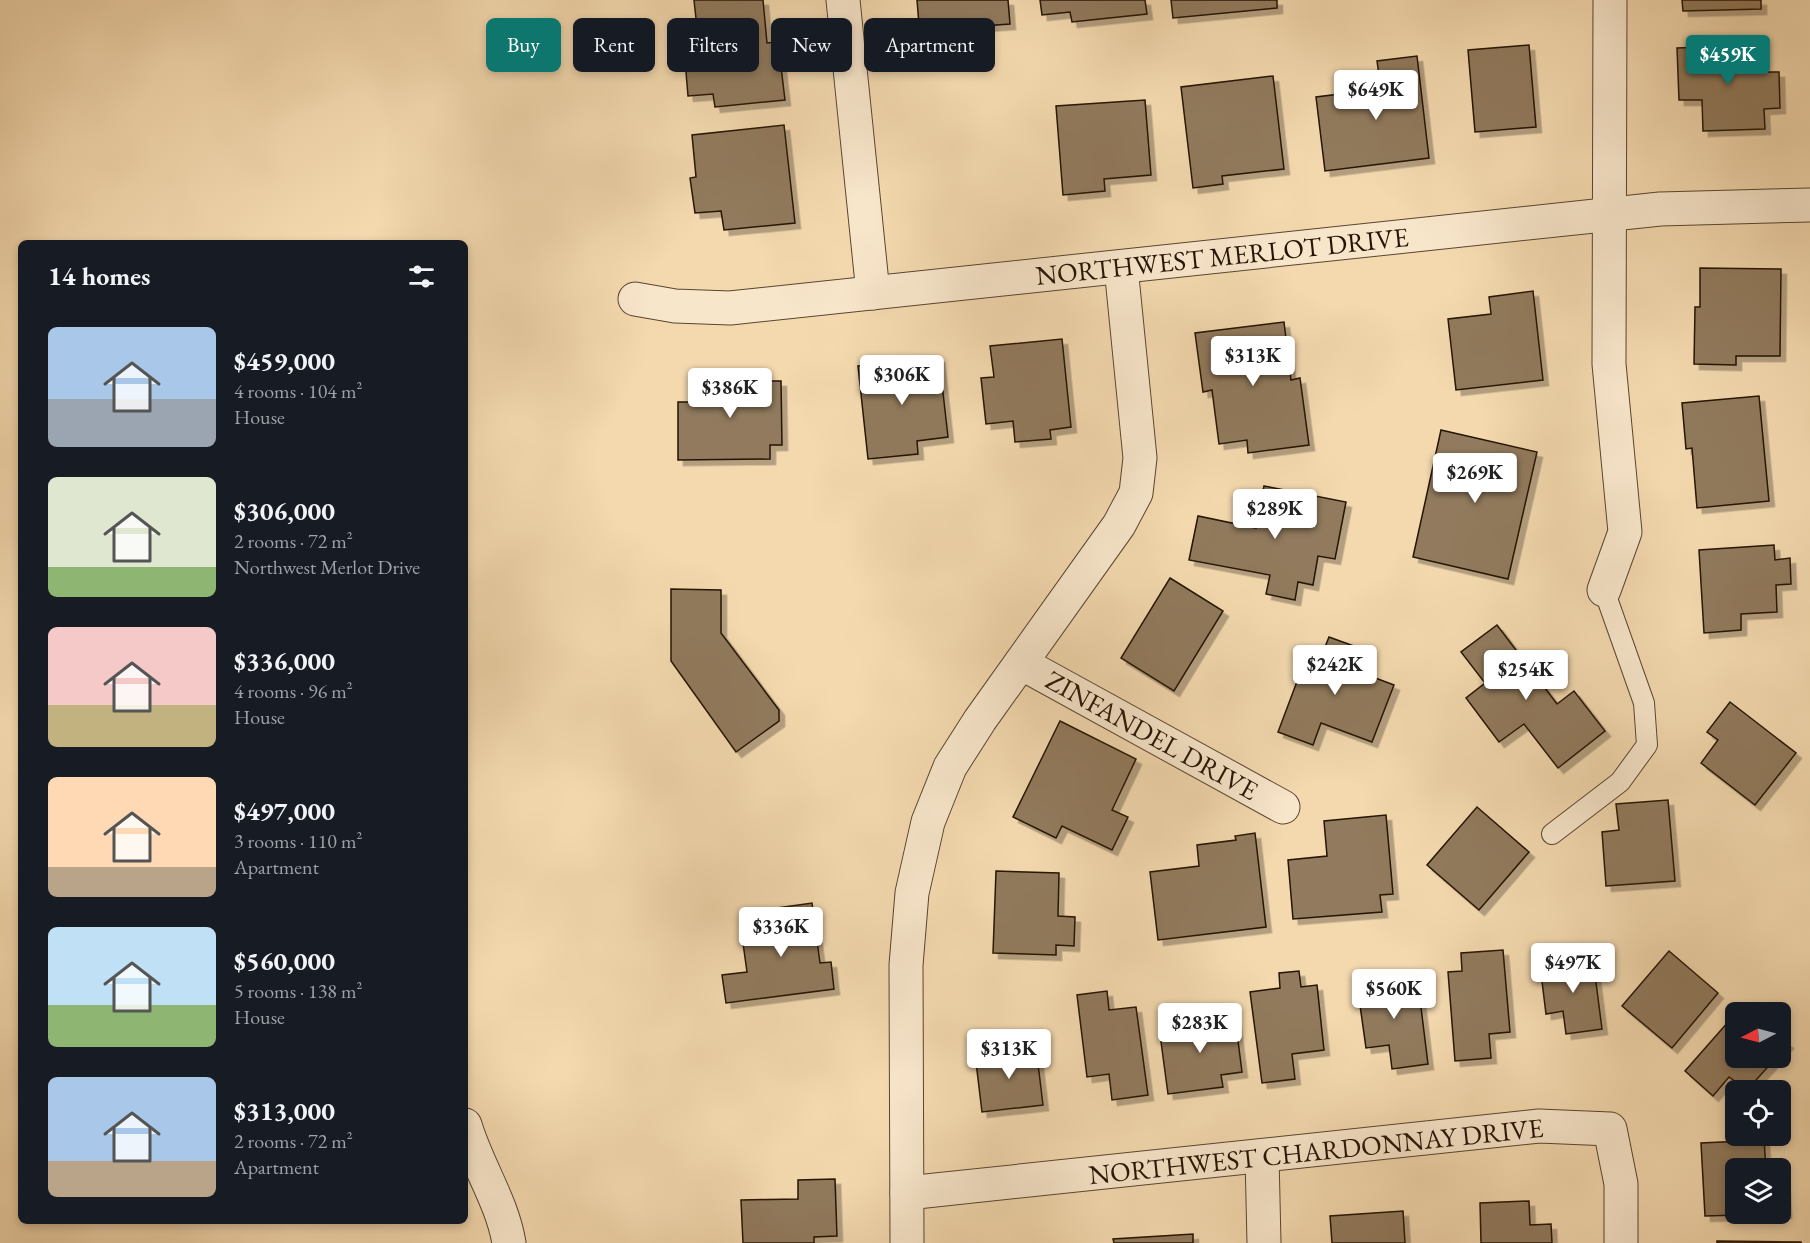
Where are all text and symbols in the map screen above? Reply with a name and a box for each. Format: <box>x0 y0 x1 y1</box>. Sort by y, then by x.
chip: Buy <box>486 18 561 72</box>
chip: Rent <box>573 18 655 72</box>
chip: Filters <box>667 18 759 72</box>
chip: New <box>771 18 852 72</box>
chip: Apartment <box>864 18 995 72</box>
pin: $459K <box>1686 35 1770 86</box>
text: $459K <box>1700 41 1756 67</box>
pin: $649K <box>1334 70 1418 121</box>
text: $649K <box>1348 76 1404 102</box>
street label: NORTHWEST MERLOT DRIVE <box>1034 219 1410 293</box>
text: 14 homes <box>48 259 150 293</box>
icon: filters <box>405 260 438 293</box>
pin: $313K <box>1211 336 1295 387</box>
text: $313K <box>1225 342 1281 368</box>
text: $459,000 <box>234 344 335 378</box>
icon: home <box>96 351 168 423</box>
pin: $306K <box>860 355 944 406</box>
text: $306K <box>874 361 930 387</box>
pin: $386K <box>688 368 772 419</box>
text: $386K <box>702 374 758 400</box>
text: 4 rooms · 104 m² <box>234 378 362 404</box>
text: House <box>234 404 285 430</box>
pin: $269K <box>1433 453 1517 504</box>
text: $269K <box>1447 459 1503 485</box>
pin: $289K <box>1233 489 1317 540</box>
text: $306,000 <box>234 494 335 528</box>
text: $289K <box>1247 495 1303 521</box>
icon: home <box>96 501 168 573</box>
text: 2 rooms · 72 m² <box>234 528 353 554</box>
text: Northwest Merlot Drive <box>234 554 420 580</box>
text: $336,000 <box>234 644 335 678</box>
pin: $242K <box>1293 645 1377 696</box>
pin: $254K <box>1484 650 1568 701</box>
icon: home <box>96 651 168 723</box>
text: $242K <box>1307 651 1363 677</box>
text: $254K <box>1498 656 1554 682</box>
street label: ZINFANDEL DRIVE <box>1040 662 1264 808</box>
text: 4 rooms · 96 m² <box>234 678 353 704</box>
text: House <box>234 704 285 730</box>
text: $497,000 <box>234 794 335 828</box>
icon: home <box>96 801 168 873</box>
text: 3 rooms · 110 m² <box>234 828 362 854</box>
text: Apartment <box>234 854 319 880</box>
pin: $336K <box>739 907 823 958</box>
text: $336K <box>753 913 809 939</box>
pin: $497K <box>1531 943 1615 994</box>
text: $560,000 <box>234 944 335 978</box>
text: $497K <box>1545 949 1601 975</box>
icon: home <box>96 951 168 1023</box>
pin: $560K <box>1352 969 1436 1020</box>
text: $560K <box>1366 975 1422 1001</box>
text: 5 rooms · 138 m² <box>234 978 362 1004</box>
north arrow <box>1725 1002 1791 1068</box>
map controls <box>1725 1002 1791 1224</box>
pin: $283K <box>1158 1003 1242 1054</box>
text: House <box>234 1004 285 1030</box>
text: $283K <box>1172 1009 1228 1035</box>
pin: $313K <box>967 1029 1051 1080</box>
text: $313K <box>981 1035 1037 1061</box>
button: locate <box>1725 1080 1791 1146</box>
text: $313,000 <box>234 1094 335 1128</box>
icon: home <box>96 1101 168 1173</box>
street label: NORTHWEST CHARDONNAY DRIVE <box>1087 1110 1545 1192</box>
text: 2 rooms · 72 m² <box>234 1128 353 1154</box>
text: Apartment <box>234 1154 319 1180</box>
button: layers <box>1725 1158 1791 1224</box>

